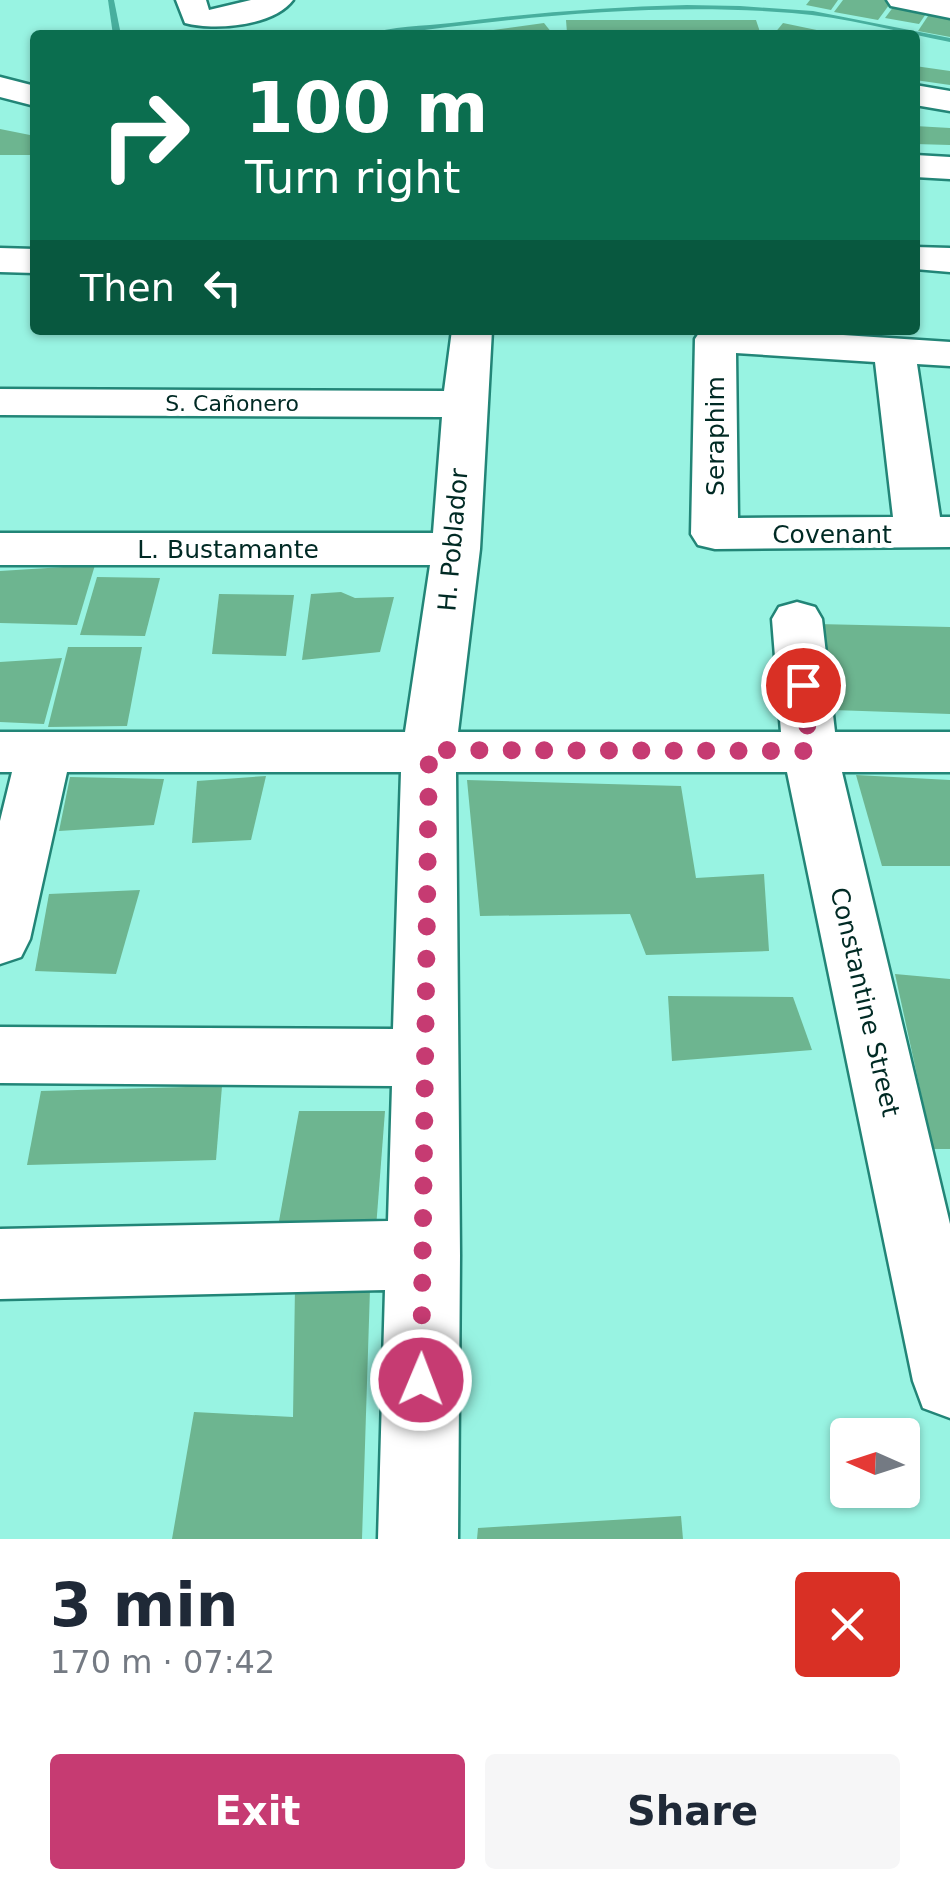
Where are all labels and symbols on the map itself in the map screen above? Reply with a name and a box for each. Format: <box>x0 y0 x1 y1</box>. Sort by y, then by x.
street label: Seraphim <box>701 376 730 496</box>
street label: S. Cañonero <box>165 391 299 416</box>
street label: H. Poblador <box>432 467 474 613</box>
street label: Covenant <box>772 520 892 549</box>
street label: L. Bustamante <box>137 535 319 564</box>
pin <box>761 643 846 728</box>
street label: Constantine Street <box>824 885 906 1120</box>
position arrow <box>369 1328 473 1432</box>
north arrow <box>830 1418 920 1508</box>

